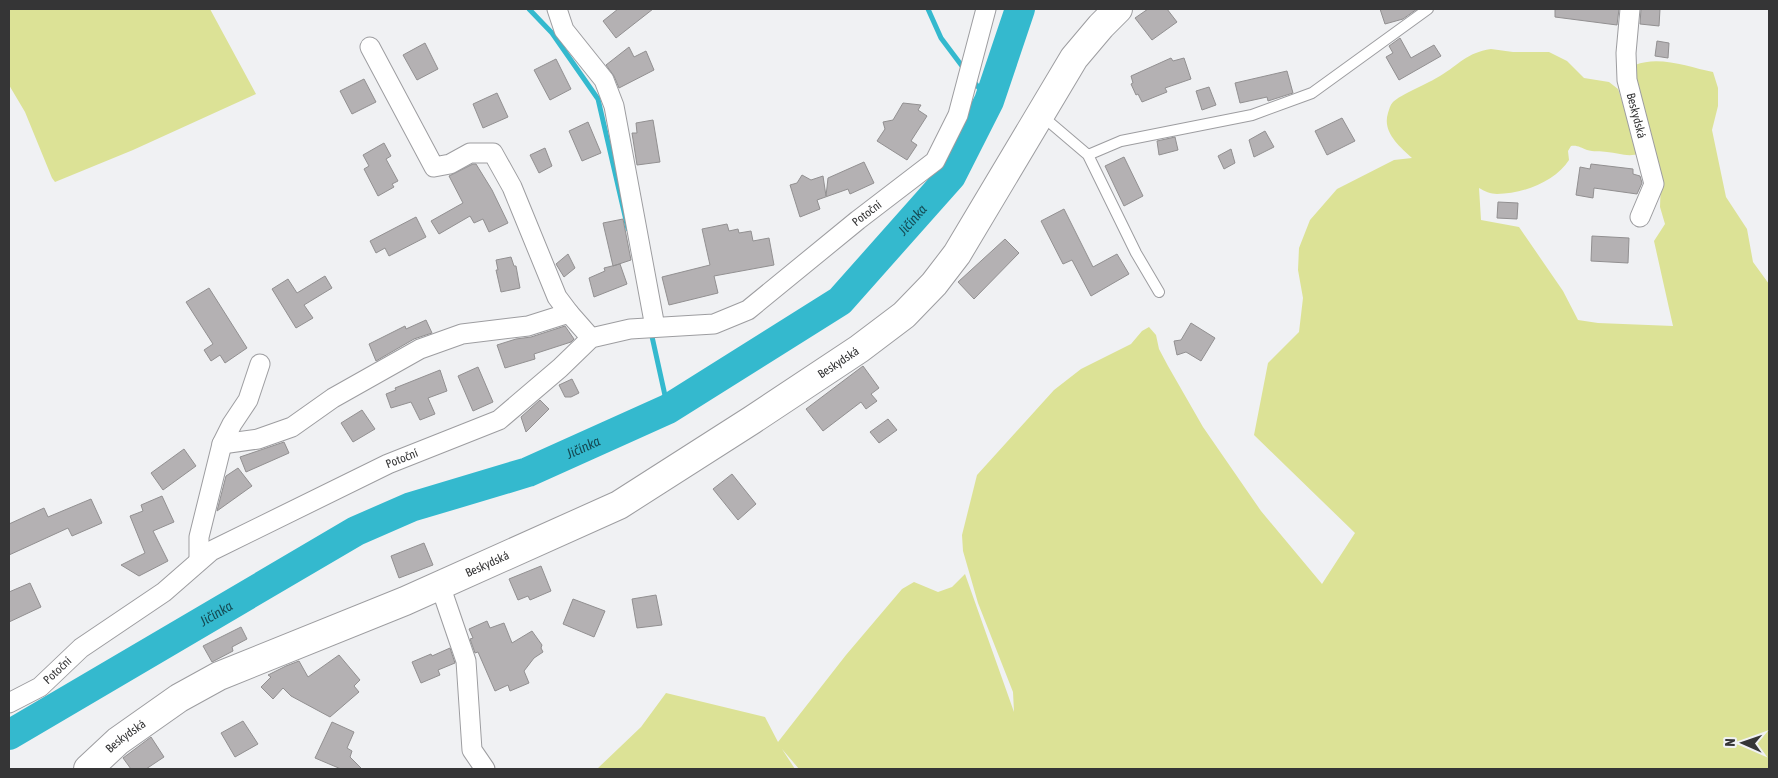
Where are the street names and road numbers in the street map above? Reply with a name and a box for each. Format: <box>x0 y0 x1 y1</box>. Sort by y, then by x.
street label: Beskydská <box>1624 91 1649 140</box>
street label: Potoční <box>849 197 884 229</box>
street label: Beskydská <box>815 344 862 381</box>
street label: Potoční <box>384 446 420 471</box>
street label: Beskydská <box>463 548 511 580</box>
street label: Potoční <box>41 654 75 687</box>
street label: Beskydská <box>103 717 148 756</box>

